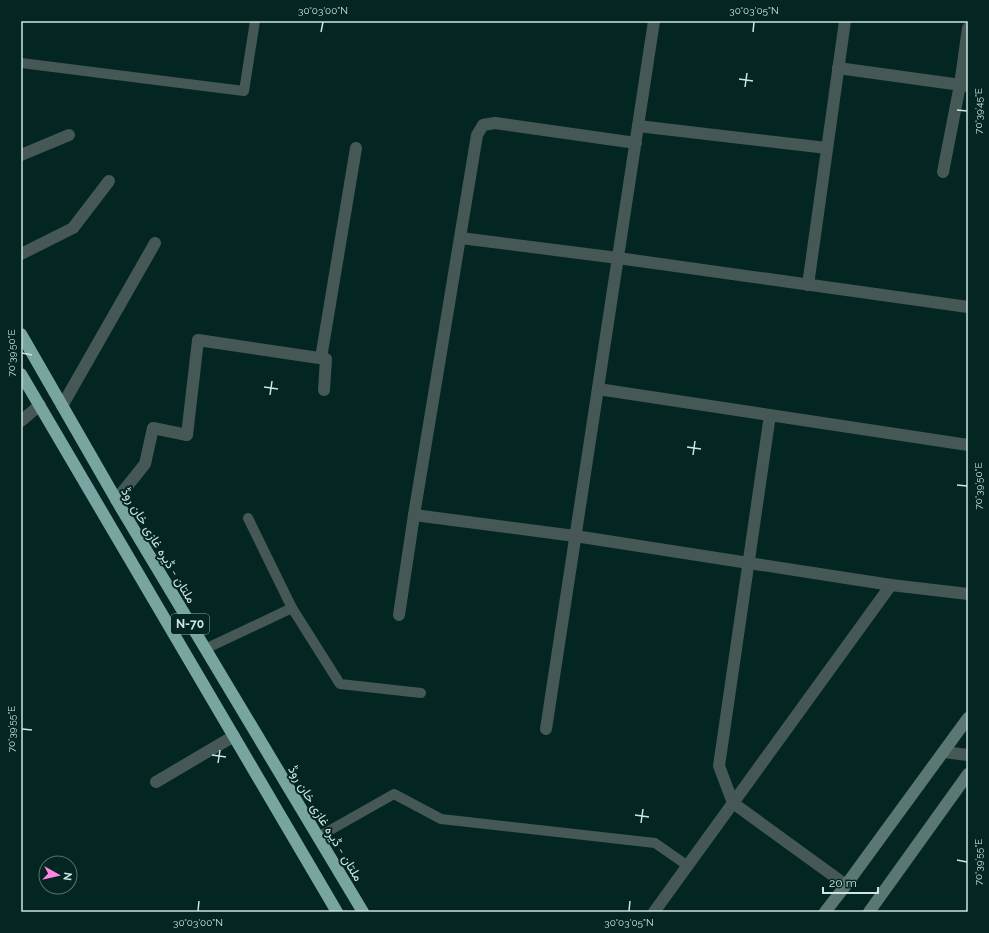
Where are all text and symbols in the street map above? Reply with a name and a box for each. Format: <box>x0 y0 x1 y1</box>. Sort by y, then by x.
text: 30°03'00"N <box>298 5 348 16</box>
text: 30°03'05"N <box>729 5 779 16</box>
text: 70°39'45"E <box>973 88 984 134</box>
text: 70°39'50"E <box>6 329 17 377</box>
text: 70°39'50"E <box>973 462 984 510</box>
street label: ملتان - ڈیرہ غازی خان روڈ <box>117 485 199 606</box>
road number: N-70 <box>171 614 209 634</box>
text: 70°39'55"E <box>6 706 17 752</box>
street label: ملتان - ڈیرہ غازی خان روڈ <box>284 763 366 884</box>
text: 70°39'55"E <box>973 839 984 885</box>
north arrow <box>38 855 78 895</box>
scale bar <box>823 869 878 895</box>
text: N <box>60 871 74 881</box>
text: 20 m <box>829 876 857 890</box>
text: 30°03'00"N <box>173 917 223 928</box>
text: 30°03'05"N <box>604 917 654 928</box>

